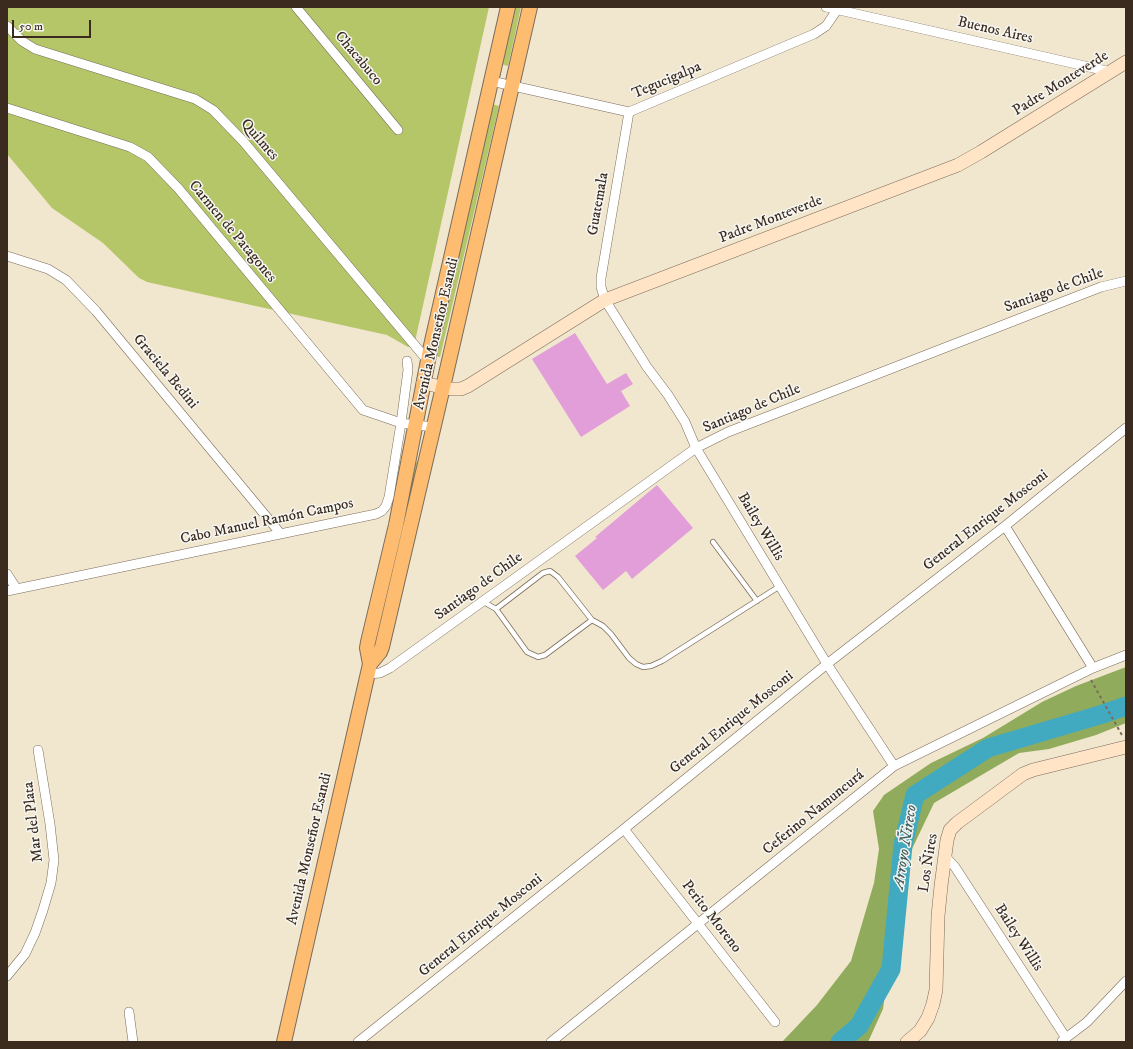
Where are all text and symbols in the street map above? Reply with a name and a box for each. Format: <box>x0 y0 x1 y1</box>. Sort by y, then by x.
scale bar <box>14 12 93 38</box>
street label: Buenos Aires <box>956 14 1034 48</box>
text: 50 m <box>19 19 43 34</box>
street label: Chacabuco <box>330 28 386 90</box>
street label: Padre Monteverde <box>1010 47 1112 121</box>
street label: Tegucigalpa <box>630 58 704 104</box>
street label: Quilmes <box>236 116 282 164</box>
street label: Guatemala <box>585 171 613 237</box>
street label: Carmen de Patagones <box>184 178 280 286</box>
street label: Padre Monteverde <box>717 192 825 248</box>
street label: Avenida Monseñor Esandi <box>411 256 463 412</box>
street label: Santiago de Chile <box>1002 265 1106 317</box>
street label: Graciela Bedini <box>129 331 201 413</box>
street label: Santiago de Chile <box>701 380 803 438</box>
street label: General Enrique Mosconi <box>920 467 1052 575</box>
street label: Bailey Willis <box>733 490 787 564</box>
street label: Cabo Manuel Ramón Campos <box>179 495 355 549</box>
street label: Santiago de Chile <box>432 549 526 625</box>
street label: General Enrique Mosconi <box>667 668 797 778</box>
street label: Ceferino Namuncurá <box>760 767 868 859</box>
street label: Avenida Monseñor Esandi <box>284 771 336 927</box>
street label: Mar del Plata <box>20 781 48 863</box>
water label: Arroyo Ñireco <box>890 804 922 890</box>
street label: Los Ñires <box>915 832 943 894</box>
street label: General Enrique Mosconi <box>416 871 546 981</box>
street label: Perito Moreno <box>677 877 745 957</box>
street label: Bailey Willis <box>990 901 1046 975</box>

